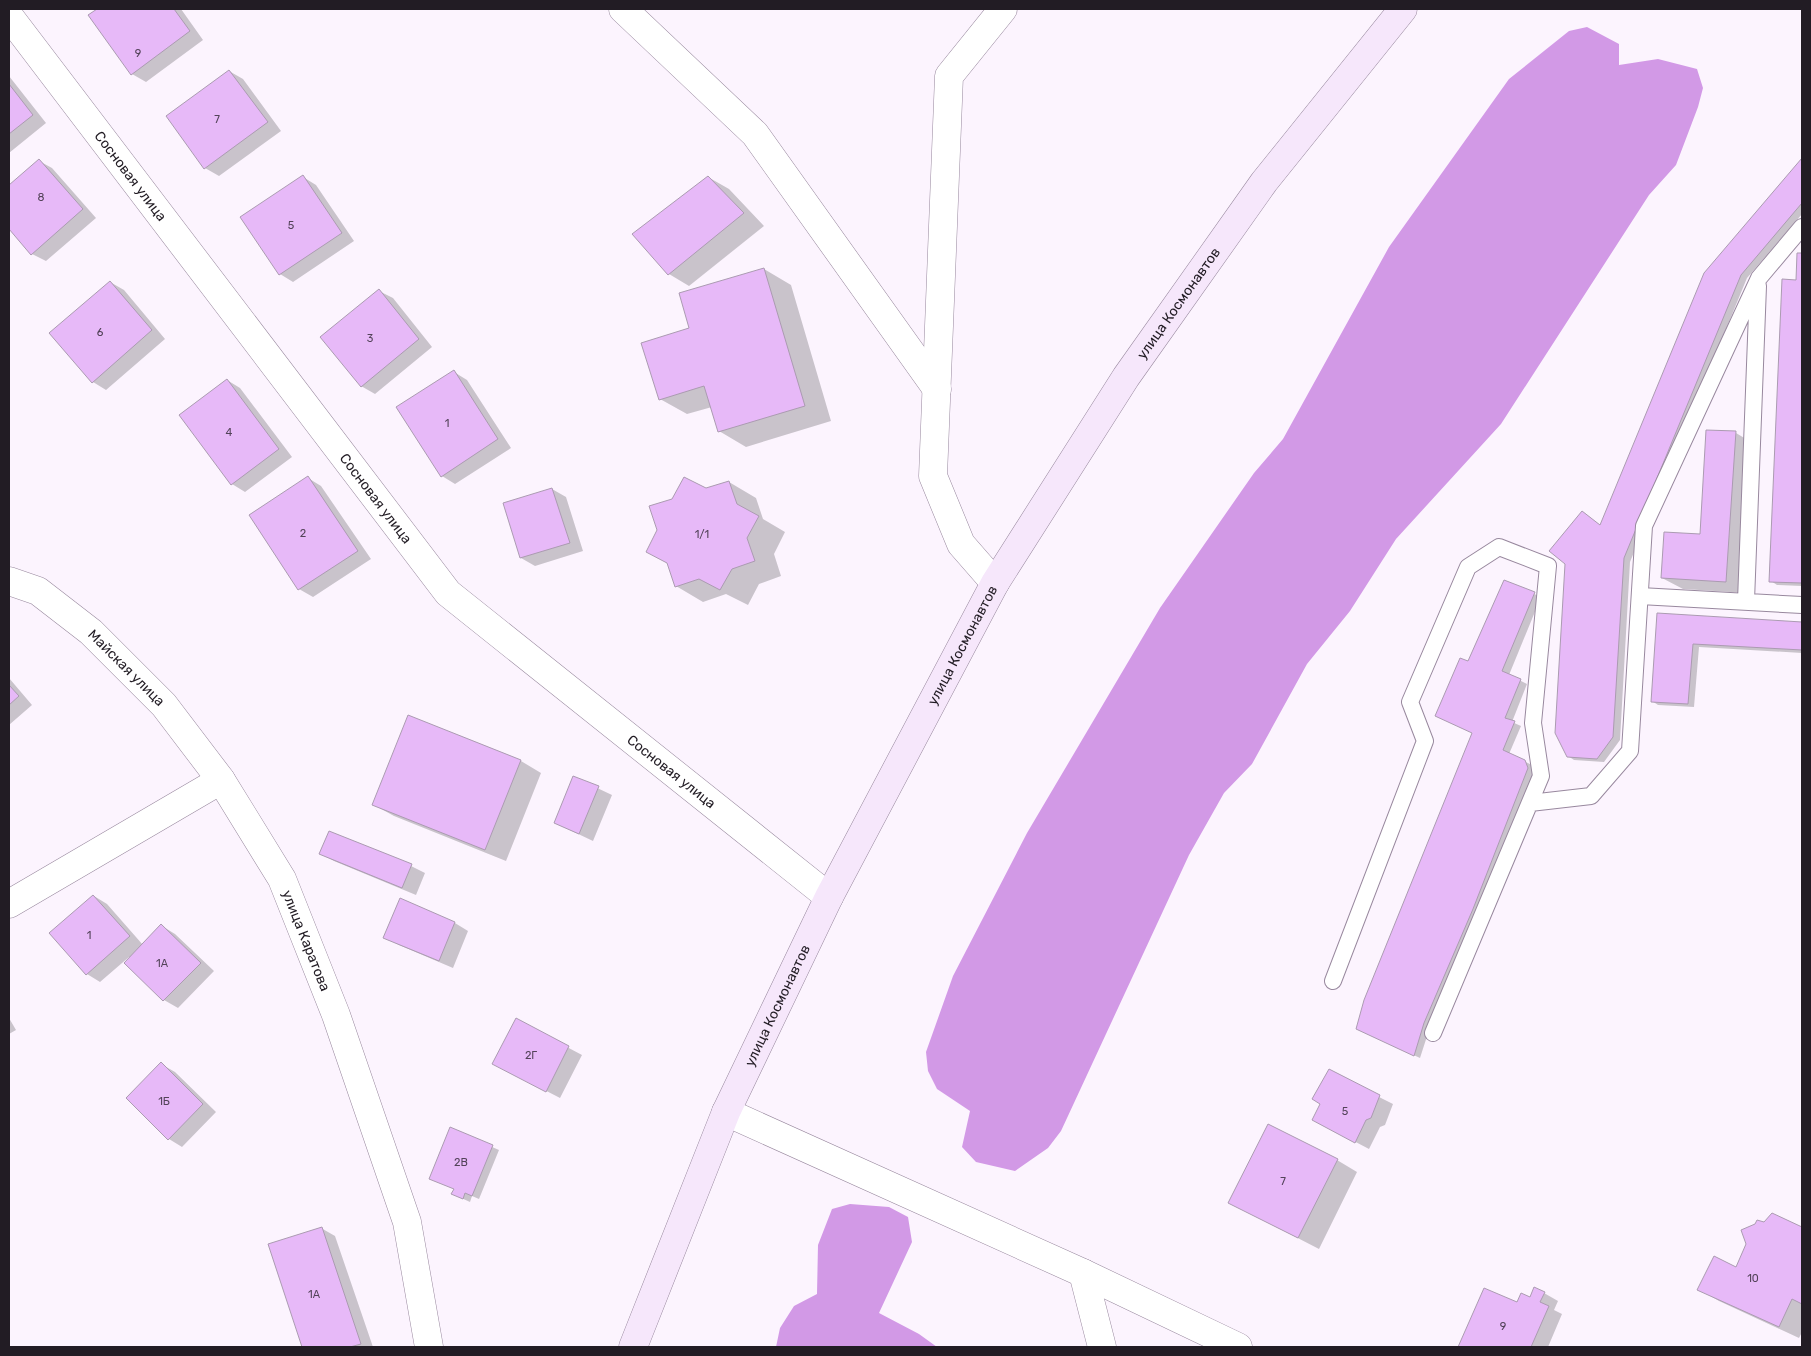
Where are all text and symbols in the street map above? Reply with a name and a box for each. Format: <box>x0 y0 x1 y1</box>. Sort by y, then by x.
house number: 9 <box>135 47 141 60</box>
house number: 7 <box>214 113 220 126</box>
street label: Сосновая улица <box>91 128 170 225</box>
house number: 8 <box>38 191 45 204</box>
house number: 5 <box>288 219 295 232</box>
street label: улица Космонавтов <box>1133 244 1224 363</box>
house number: 6 <box>97 326 104 339</box>
house number: 3 <box>367 332 374 345</box>
house number: 1 <box>445 417 449 430</box>
house number: 4 <box>226 426 233 439</box>
street label: Сосновая улица <box>336 450 415 547</box>
house number: 2 <box>300 527 306 540</box>
house number: 1/1 <box>695 528 709 541</box>
street label: улица Космонавтов <box>924 583 1001 708</box>
street label: Майская улица <box>84 626 168 710</box>
street label: Сосновая улица <box>623 731 719 812</box>
street label: улица Каратова <box>278 888 334 994</box>
house number: 1 <box>87 929 91 942</box>
street label: улица Космонавтов <box>741 942 814 1069</box>
house number: 1А <box>156 957 169 970</box>
house number: 2Г <box>525 1049 537 1062</box>
house number: 1Б <box>158 1095 170 1108</box>
house number: 5 <box>1342 1105 1349 1118</box>
house number: 2В <box>454 1156 468 1169</box>
house number: 7 <box>1280 1175 1286 1188</box>
house number: 10 <box>1747 1272 1759 1285</box>
house number: 1А <box>308 1288 321 1301</box>
house number: 9 <box>1500 1320 1506 1333</box>

